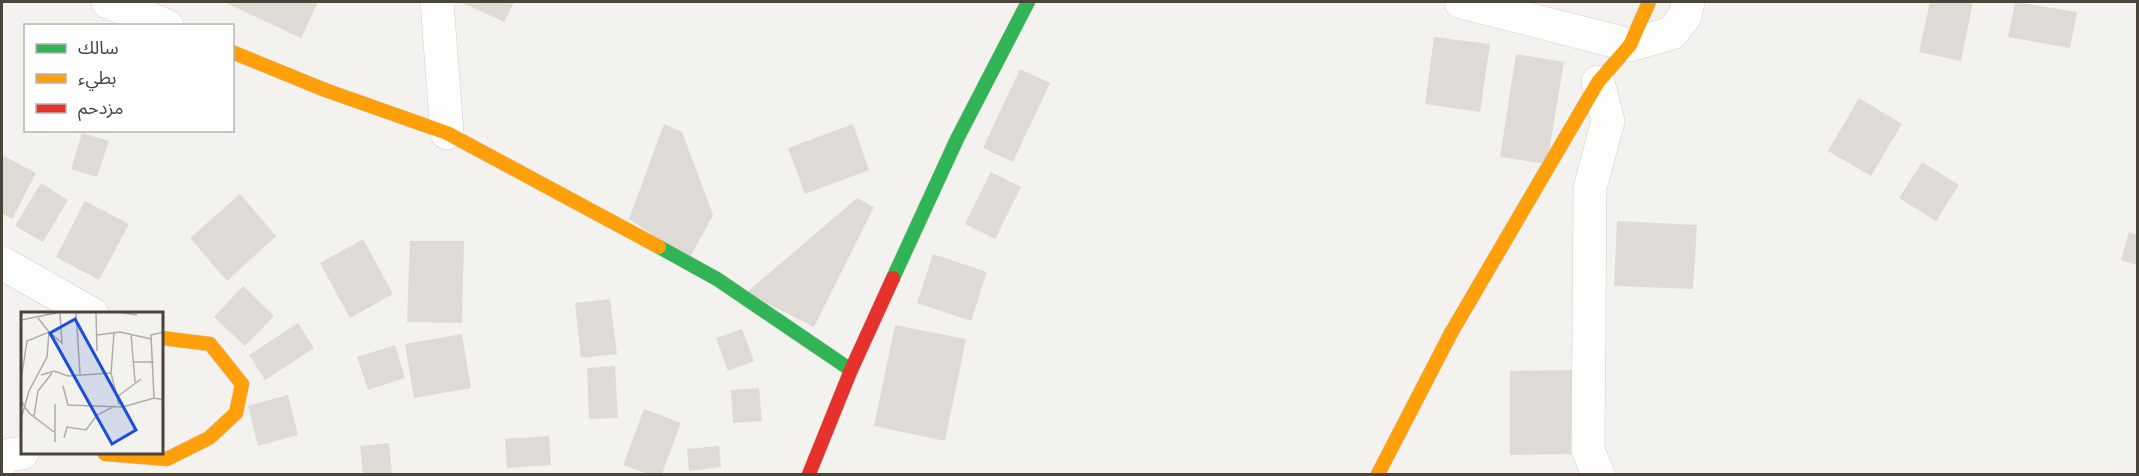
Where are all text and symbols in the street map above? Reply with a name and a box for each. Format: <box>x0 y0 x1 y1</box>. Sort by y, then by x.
legend <box>24 24 234 132</box>
text: سالك <box>78 37 119 58</box>
text: بطيء <box>78 67 116 91</box>
text: مزدحم <box>78 97 123 121</box>
inset map <box>21 312 164 455</box>

